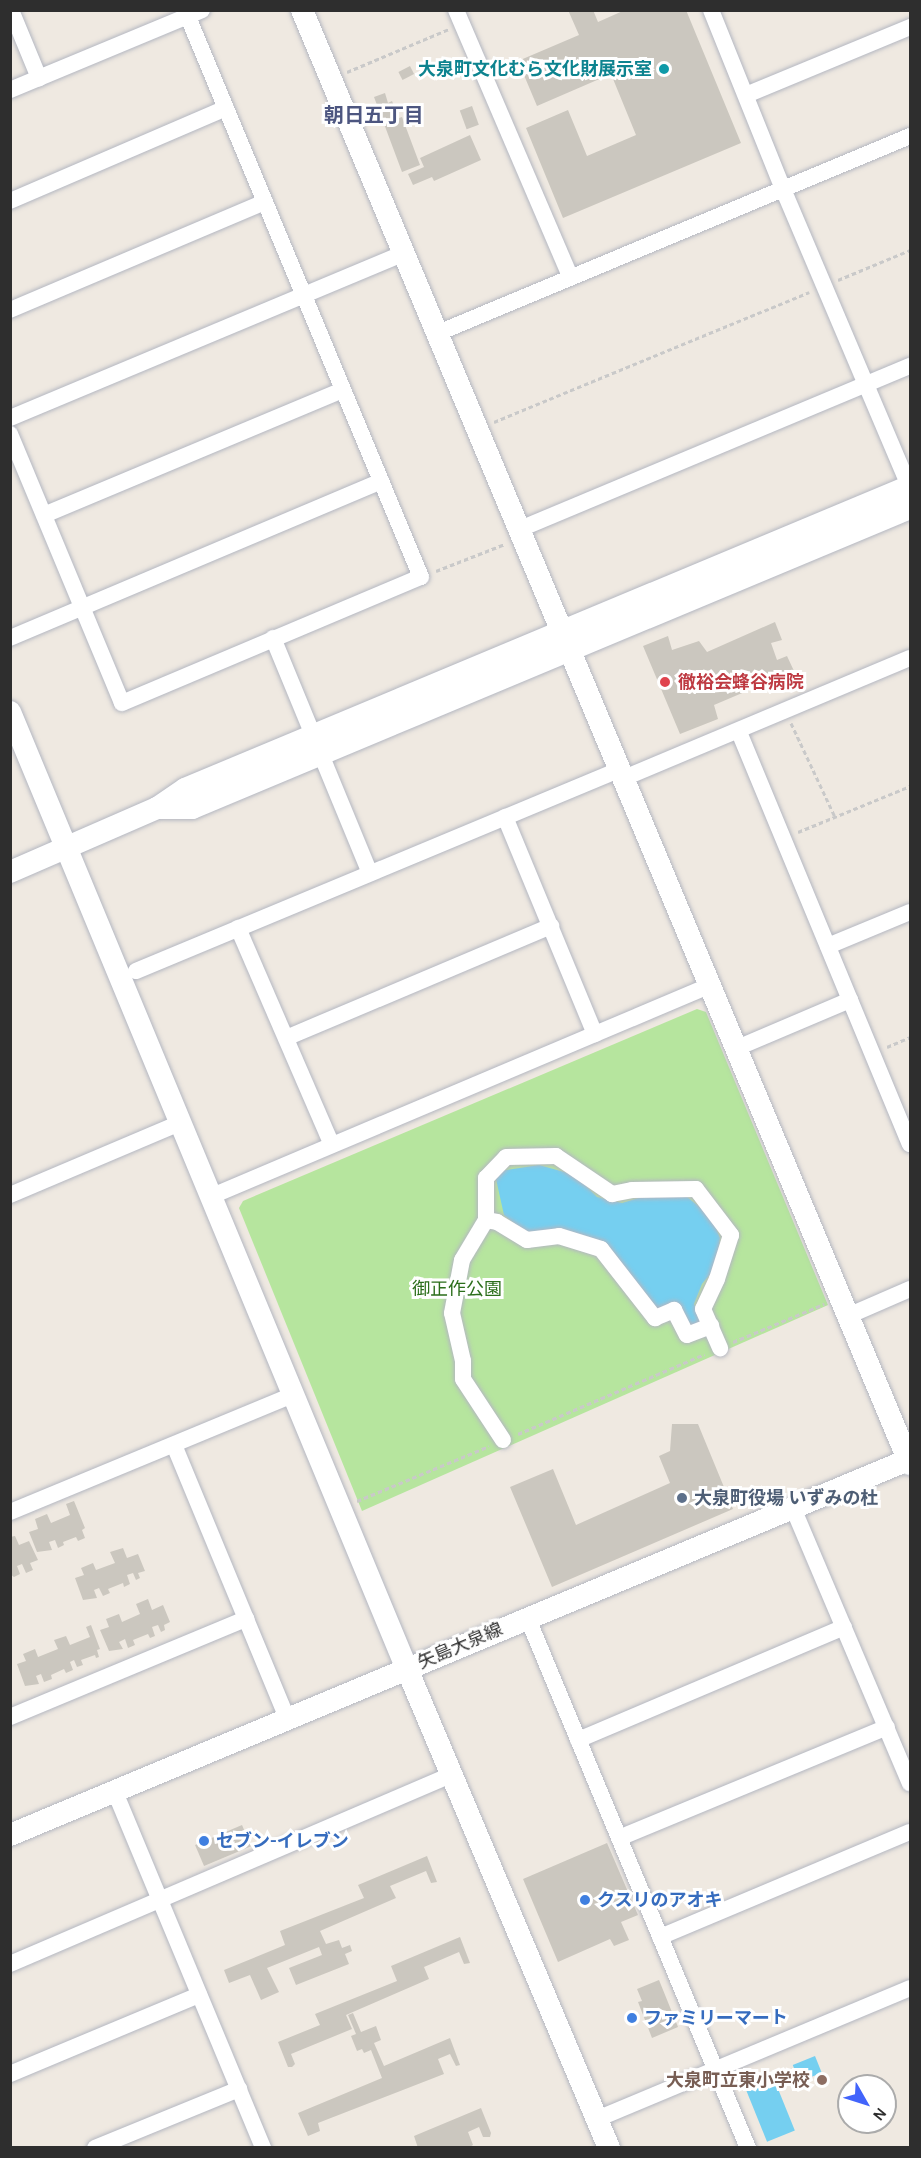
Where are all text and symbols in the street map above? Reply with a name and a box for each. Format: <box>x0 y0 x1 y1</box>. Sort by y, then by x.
place label: 大泉町文化むら文化財展示室 <box>418 58 652 80</box>
marker: 大泉町文化むら文化財展示室 <box>657 62 671 76</box>
district label: 朝日五丁目 <box>324 103 424 127</box>
place label: 徹裕会蜂谷病院 <box>678 671 804 693</box>
marker: 徹裕会蜂谷病院 <box>656 673 674 691</box>
park label: 御正作公園 <box>412 1278 502 1300</box>
place label: 大泉町役場 いずみの杜 <box>694 1487 879 1509</box>
marker: 大泉町役場 いずみの杜 <box>675 1491 689 1505</box>
street label: 矢島大泉線 <box>414 1618 506 1674</box>
place label: セブン-イレブン <box>216 1830 349 1852</box>
marker: セブン-イレブン <box>197 1834 211 1848</box>
place label: クスリのアオキ <box>597 1889 723 1911</box>
marker: クスリのアオキ <box>578 1893 592 1907</box>
place label: ファミリーマート <box>644 2007 788 2029</box>
marker: ファミリーマート <box>625 2011 639 2025</box>
place label: 大泉町立東小学校 <box>666 2069 810 2091</box>
marker: 大泉町立東小学校 <box>815 2073 829 2087</box>
north arrow <box>837 2074 897 2134</box>
text: N <box>869 2104 891 2125</box>

